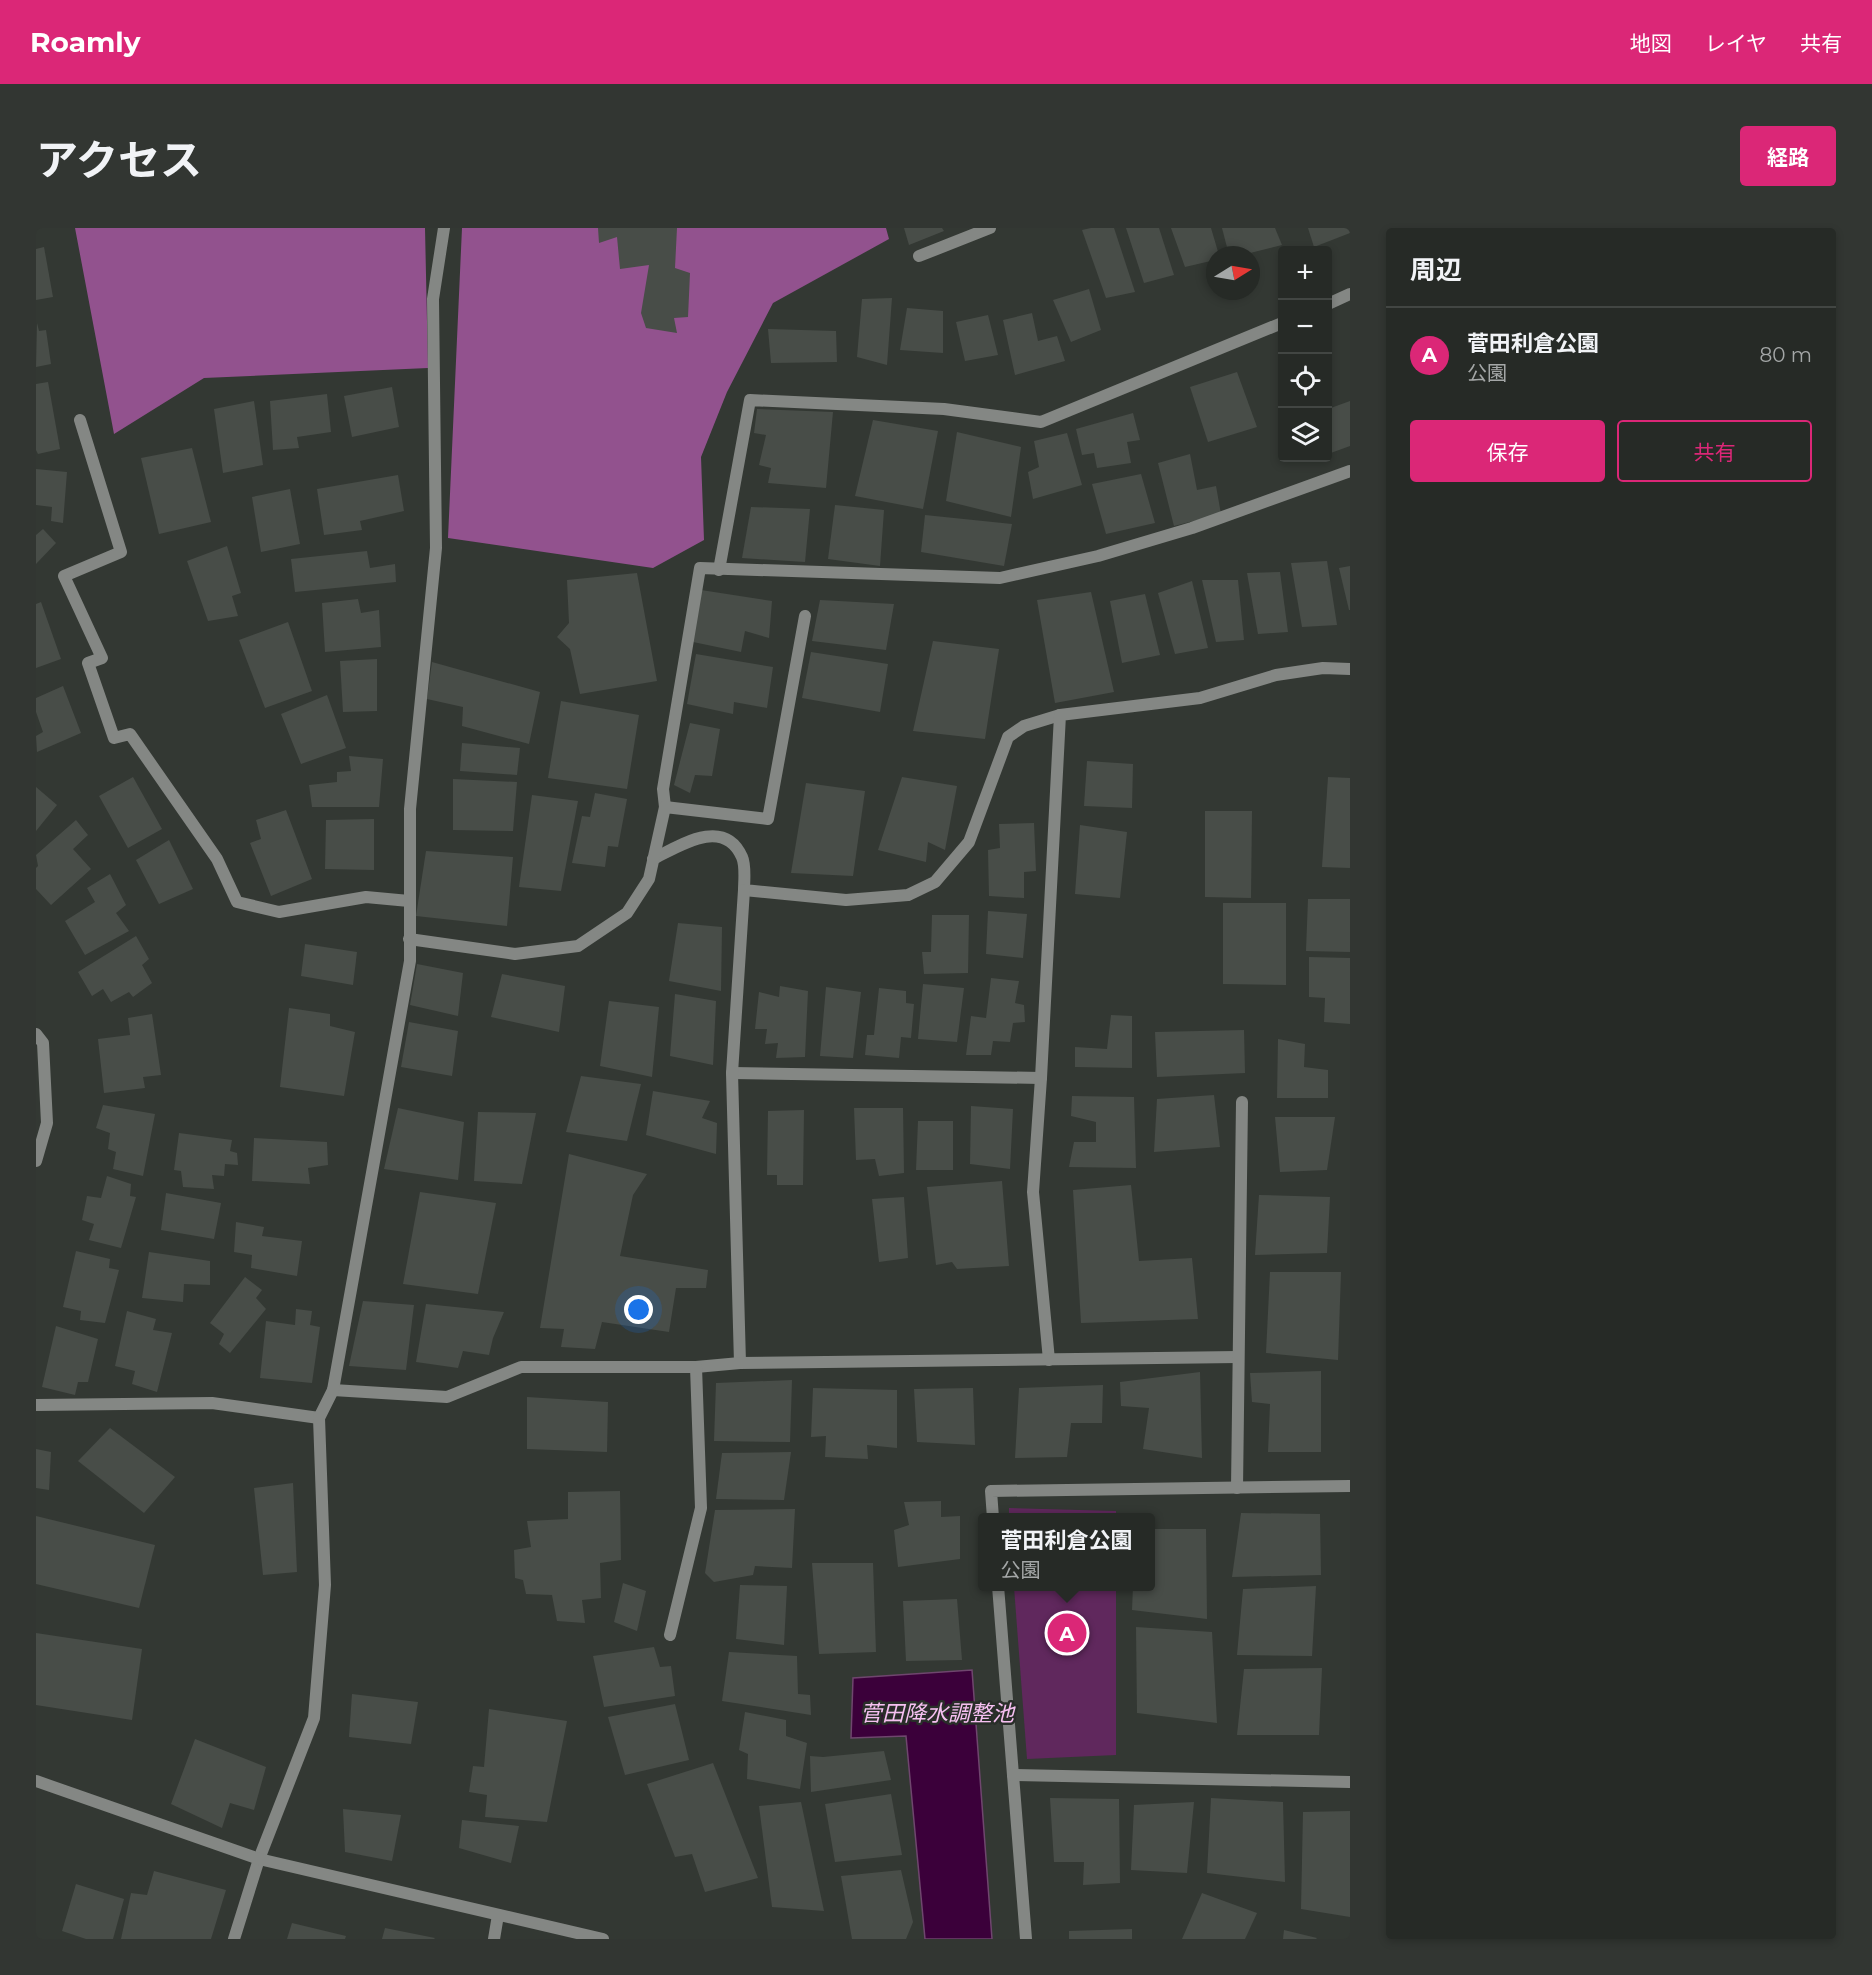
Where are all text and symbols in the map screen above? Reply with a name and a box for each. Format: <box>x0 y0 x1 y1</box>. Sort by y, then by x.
text: Roamly <box>30 25 140 59</box>
text: 地図 <box>1630 31 1672 56</box>
text: レイヤ <box>1705 31 1767 56</box>
text: 共有 <box>1800 31 1842 56</box>
button: 経路 <box>1740 126 1836 186</box>
text: アクセス <box>36 134 202 186</box>
north arrow <box>1206 246 1260 300</box>
map controls <box>1278 246 1332 462</box>
button: + <box>1278 246 1332 300</box>
text: 周辺 <box>1410 254 1462 286</box>
button: − <box>1278 300 1332 354</box>
text: 菅田利倉公園 <box>1467 330 1599 357</box>
text: A <box>1422 343 1437 367</box>
text: 80 m <box>1760 343 1812 367</box>
button: locate <box>1278 354 1332 408</box>
text: 公園 <box>1467 361 1507 385</box>
button: layers <box>1278 408 1332 462</box>
button: 保存 <box>1410 420 1605 482</box>
button: 共有 <box>1617 420 1812 482</box>
your location <box>624 1295 653 1324</box>
popup <box>978 1513 1155 1591</box>
text: 菅田利倉公園 <box>1000 1527 1133 1554</box>
text: 公園 <box>1000 1558 1040 1582</box>
pin: A <box>1048 1610 1086 1656</box>
water label: 菅田降水調整池 <box>860 1700 1016 1727</box>

